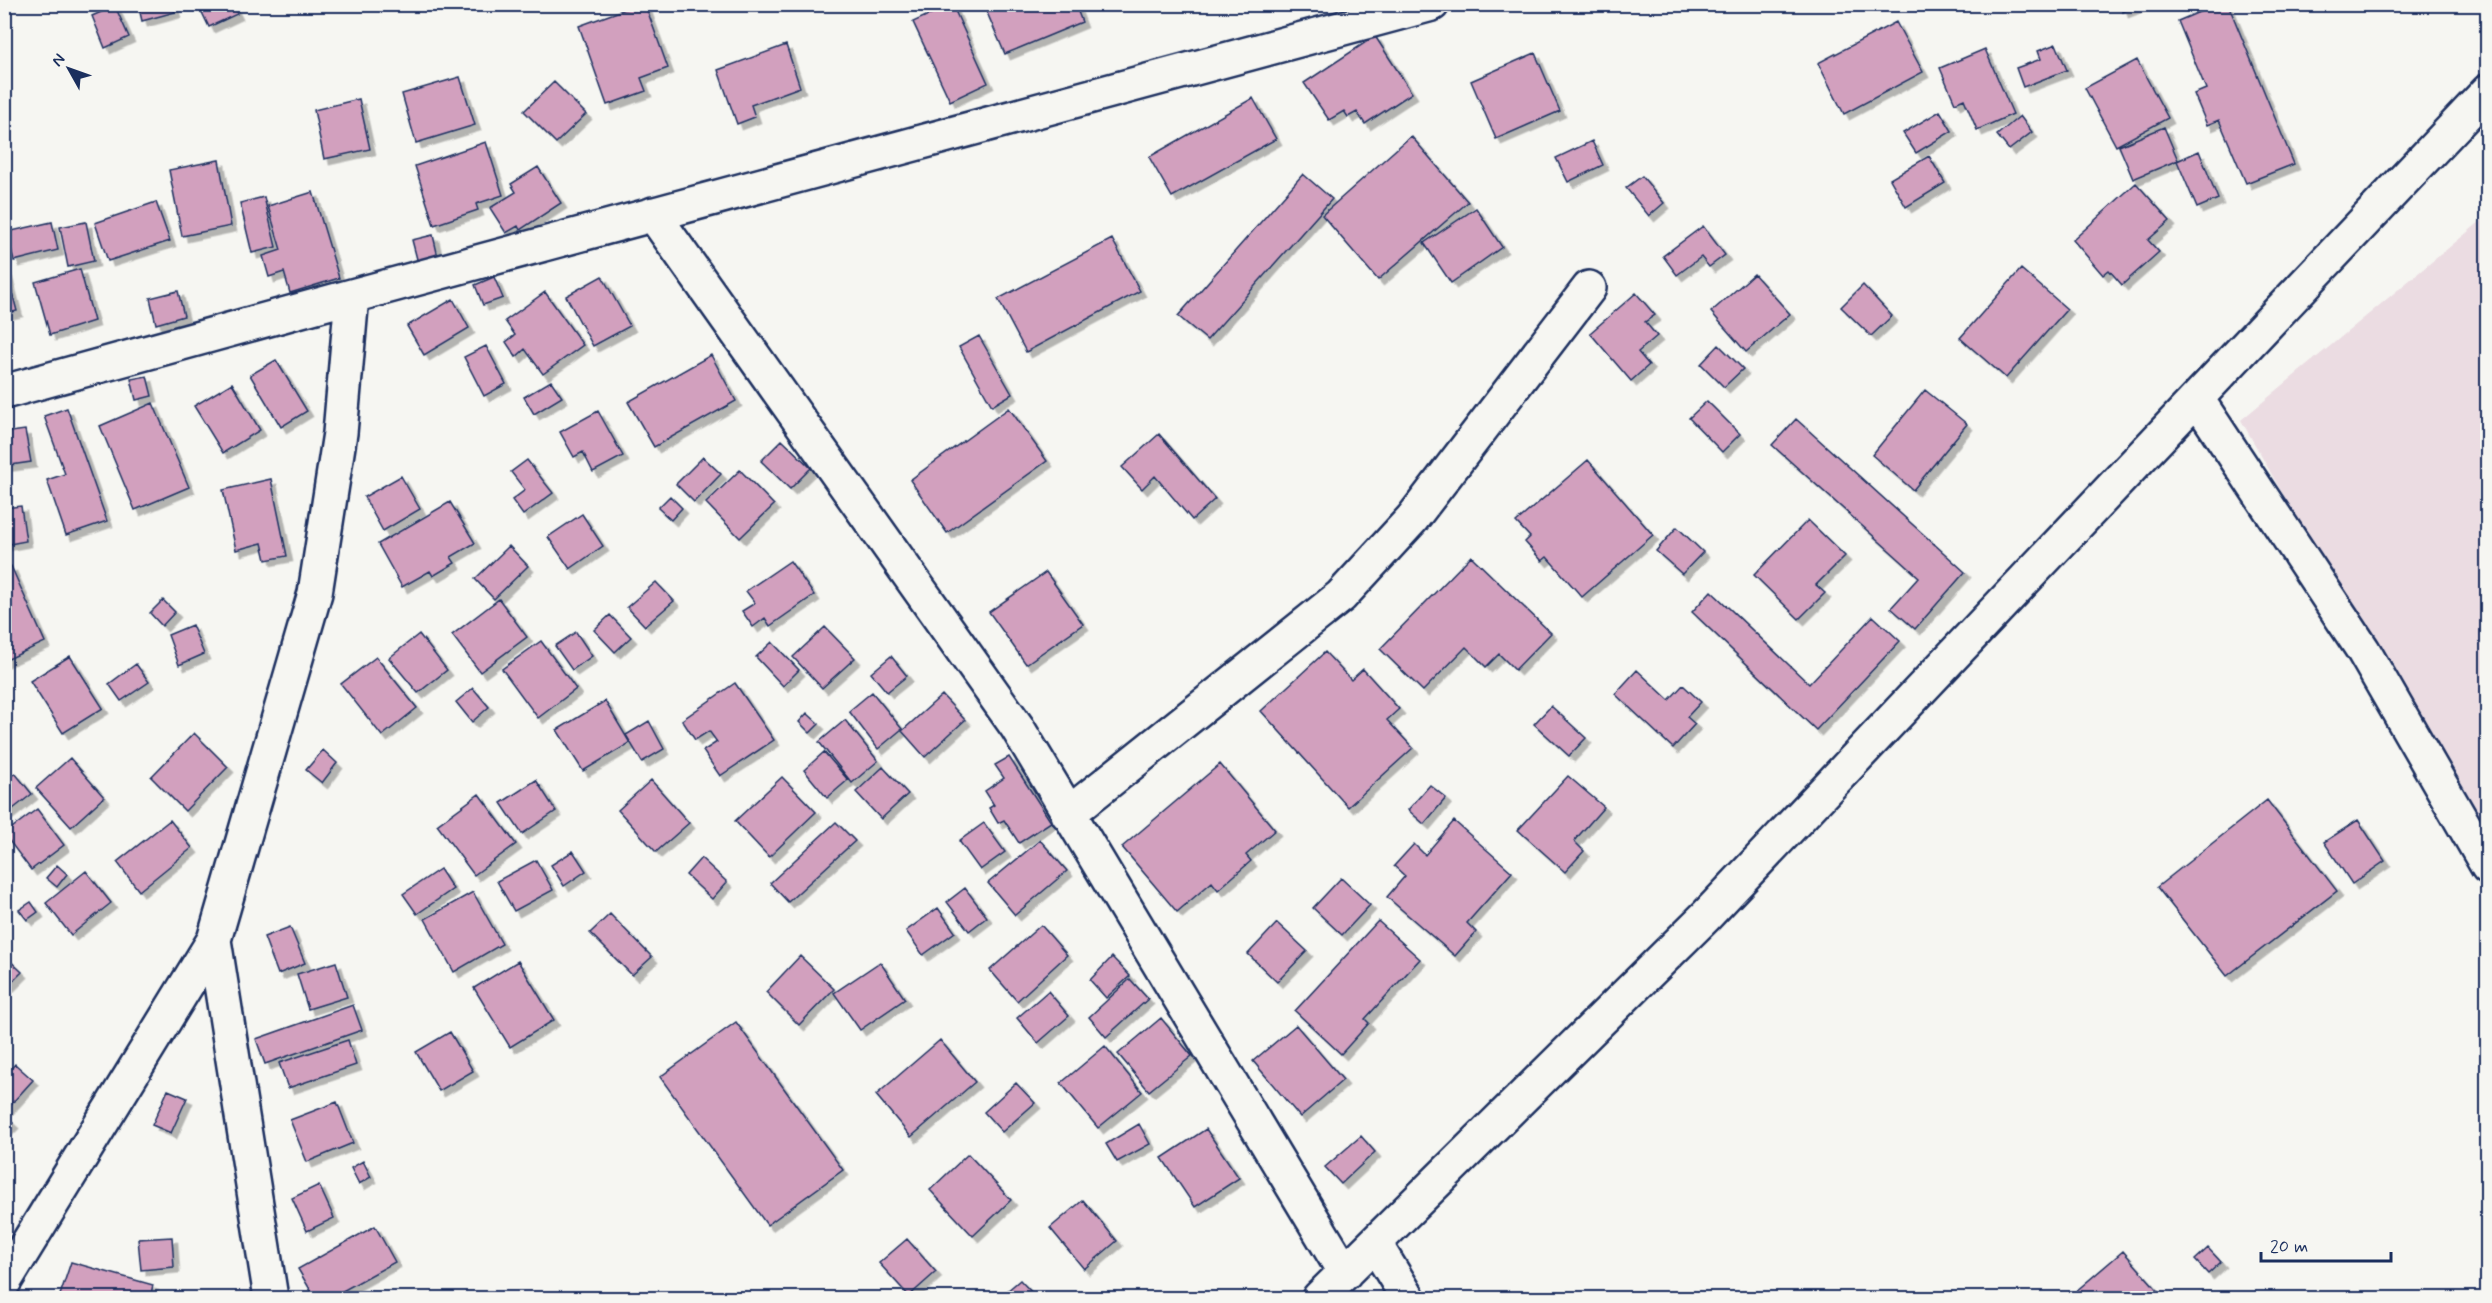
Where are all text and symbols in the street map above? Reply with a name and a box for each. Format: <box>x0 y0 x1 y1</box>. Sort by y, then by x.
north arrow <box>39 39 99 99</box>
text: N <box>47 49 70 71</box>
scale bar <box>2261 1225 2392 1263</box>
text: 20 m <box>2270 1235 2308 1259</box>

